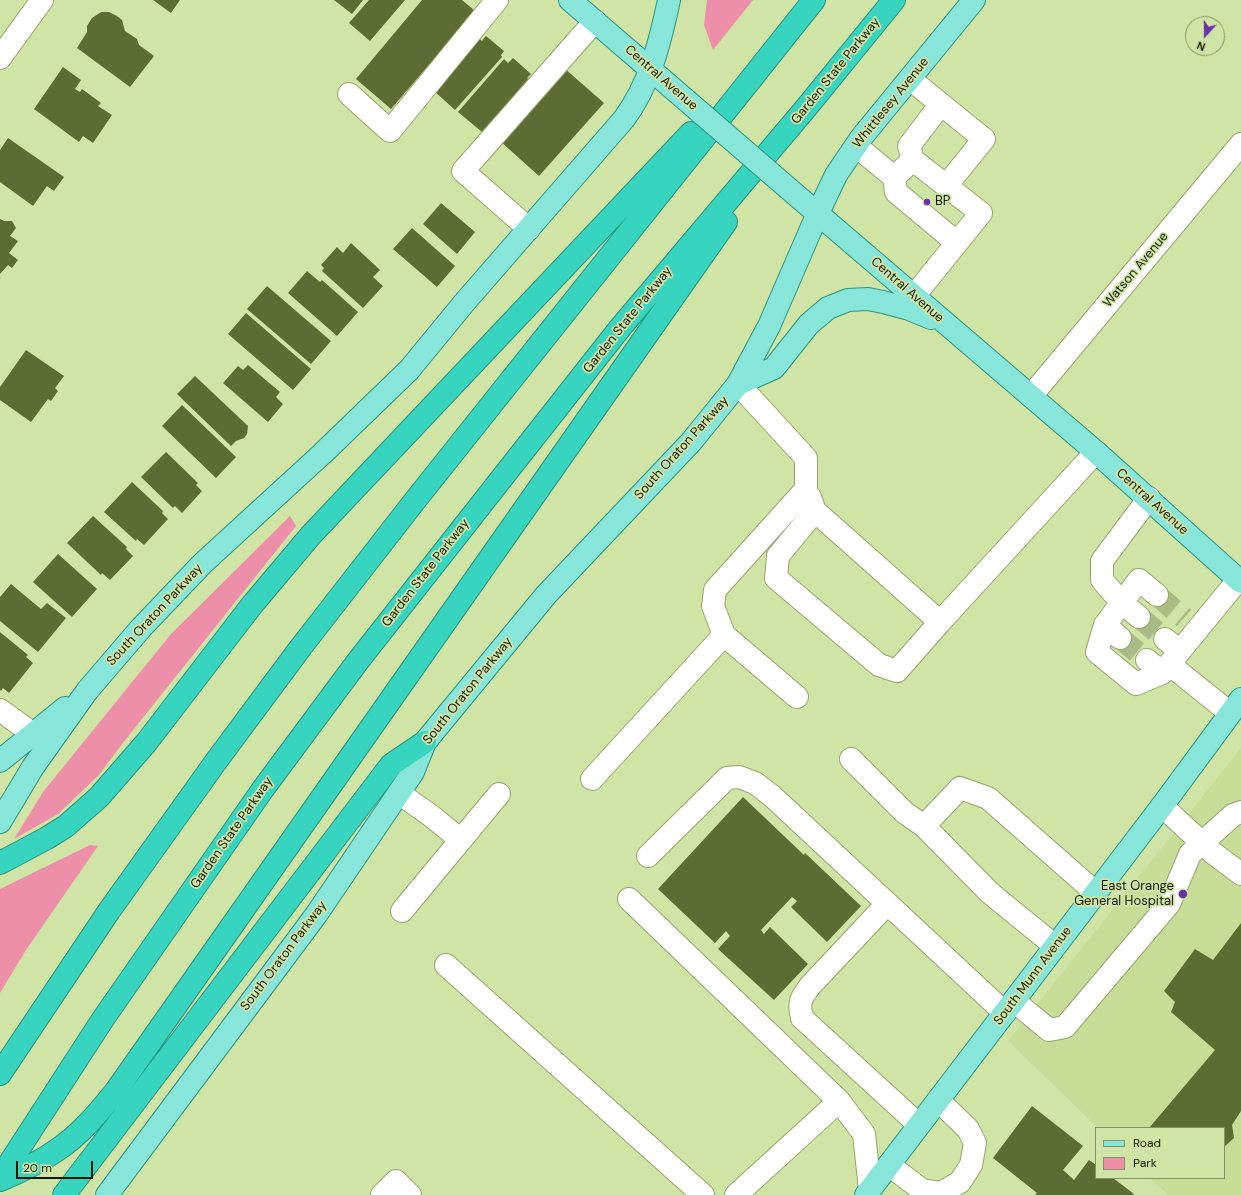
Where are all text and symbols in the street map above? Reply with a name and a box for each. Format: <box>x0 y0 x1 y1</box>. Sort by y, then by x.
street label: Garden State Parkway <box>788 15 884 127</box>
north arrow <box>1185 16 1225 56</box>
text: N <box>1195 38 1207 54</box>
street label: Central Avenue <box>621 42 701 114</box>
street label: Whittlesey Avenue <box>850 55 932 151</box>
place label: BP <box>935 194 950 210</box>
marker: BP <box>922 197 932 207</box>
street label: Watson Avenue <box>1100 229 1172 311</box>
street label: Central Avenue <box>867 254 947 326</box>
street label: Garden State Parkway <box>580 264 676 376</box>
street label: South Oraton Parkway <box>632 393 732 503</box>
street label: Central Avenue <box>1113 466 1191 538</box>
street label: Garden State Parkway <box>379 516 473 630</box>
street label: South Oraton Parkway <box>104 561 206 669</box>
street label: South Oraton Parkway <box>420 634 516 748</box>
street label: Garden State Parkway <box>188 774 276 892</box>
place label: East Orange General Hospital <box>1074 879 1174 910</box>
marker: East Orange General Hospital <box>1177 888 1189 900</box>
street label: South Oraton Parkway <box>238 898 330 1014</box>
street label: South Munn Avenue <box>991 924 1075 1028</box>
legend <box>1095 1127 1225 1179</box>
text: Road <box>1133 1135 1161 1151</box>
scale bar <box>18 1153 95 1179</box>
text: Park <box>1133 1155 1157 1171</box>
text: 20 m <box>23 1160 52 1176</box>

